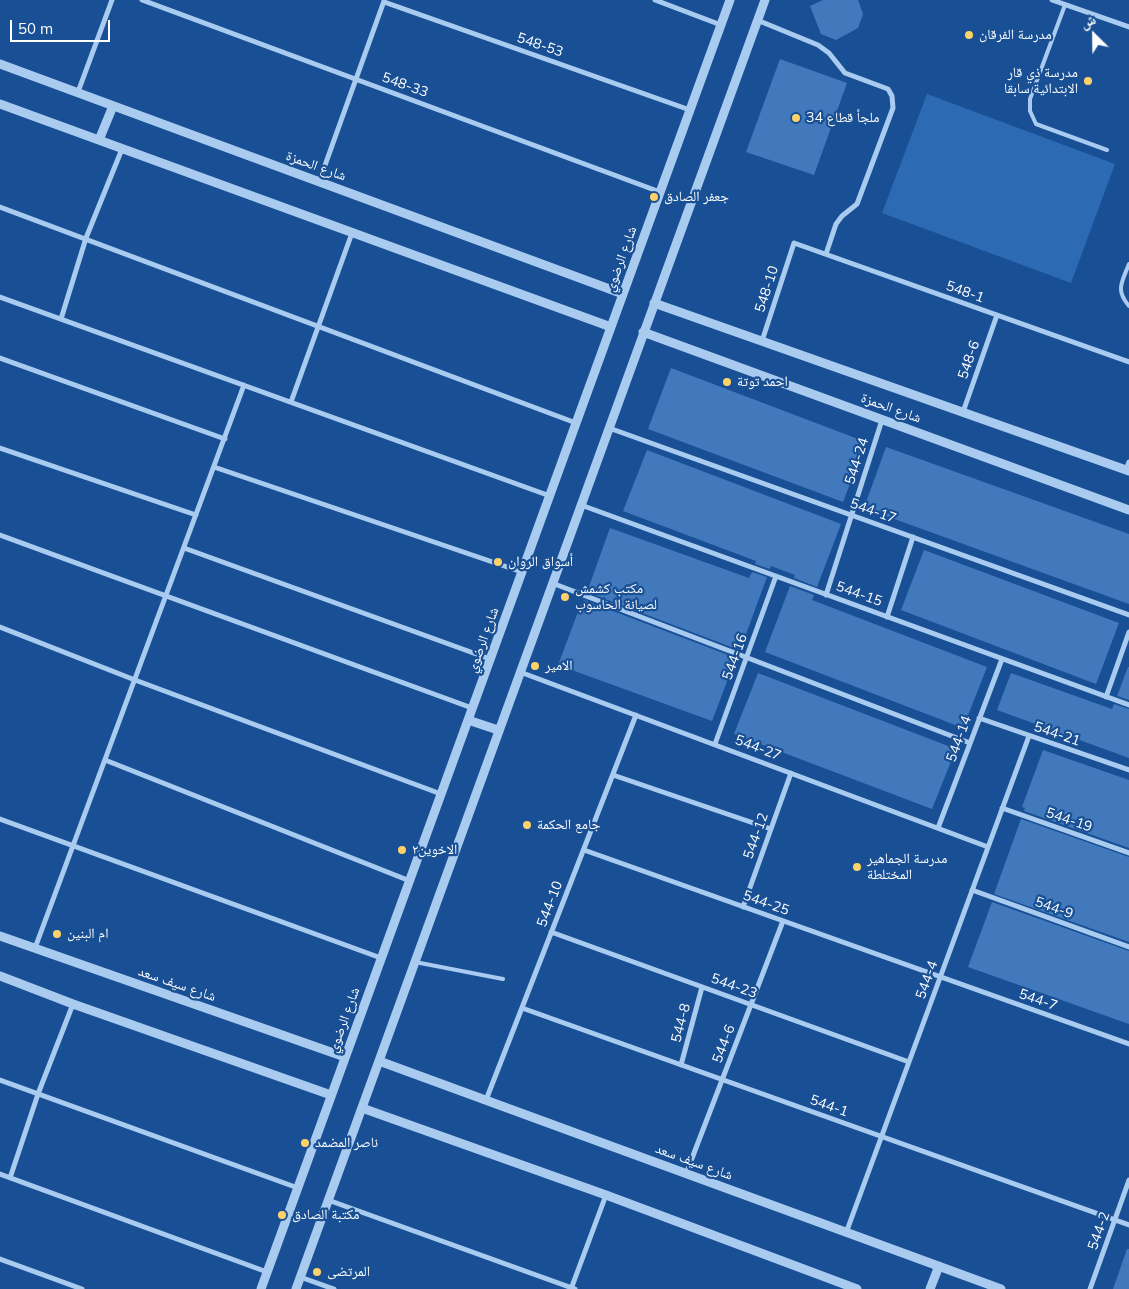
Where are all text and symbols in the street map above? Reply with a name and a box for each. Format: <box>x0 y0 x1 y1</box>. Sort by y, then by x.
scale bar <box>12 10 112 42</box>
north arrow <box>1069 10 1119 60</box>
text: ش <box>1078 10 1098 32</box>
text: 50 m <box>18 19 53 38</box>
place label: مدرسة الفرقان <box>979 27 1052 43</box>
street label: 548-53 <box>515 29 565 61</box>
marker: مدرسة الفرقان <box>963 29 975 41</box>
place label: مدرسة ذي قار الابتدائية سابقا <box>1004 65 1078 98</box>
street label: 548-33 <box>380 69 430 101</box>
marker: مدرسة ذي قار الابتدائية سابقا <box>1082 75 1094 87</box>
place label: ملجأ قطاع 34 <box>806 110 879 126</box>
marker: ملجأ قطاع 34 <box>790 112 802 124</box>
street label: شارع الحمزة <box>284 147 348 185</box>
place label: جعفر الصادق <box>664 189 729 205</box>
marker: جعفر الصادق <box>648 191 660 203</box>
street label: شارع الرضوي <box>601 224 641 294</box>
street label: 548-10 <box>752 264 782 314</box>
street label: 548-1 <box>944 277 986 307</box>
street label: 548-6 <box>955 339 983 381</box>
place label: احمد توتة <box>737 374 788 390</box>
marker: احمد توتة <box>721 376 733 388</box>
street label: شارع الحمزة <box>859 389 923 427</box>
street label: 544-24 <box>842 436 872 486</box>
street label: 544-17 <box>848 495 898 527</box>
place label: أسواق الروان <box>508 554 573 570</box>
marker: أسواق الروان <box>492 556 504 568</box>
street label: 544-15 <box>834 578 884 610</box>
place label: مكتب كشمش لصيانة الحاسوب <box>575 581 657 614</box>
marker: مكتب كشمش لصيانة الحاسوب <box>559 591 571 603</box>
street label: شارع الرضوي <box>463 605 503 675</box>
street label: 544-16 <box>719 632 751 682</box>
place label: الامير <box>545 658 573 674</box>
marker: الامير <box>529 660 541 672</box>
street label: 544-14 <box>943 714 975 764</box>
street label: 544-21 <box>1032 718 1082 750</box>
street label: 544-27 <box>733 732 783 764</box>
street label: 544-19 <box>1044 804 1094 836</box>
street label: 544-12 <box>740 811 772 861</box>
place label: جامع الحكمة <box>537 817 600 833</box>
marker: جامع الحكمة <box>521 819 533 831</box>
place label: الاخوين٢ <box>412 842 457 858</box>
marker: الاخوين٢ <box>396 844 408 856</box>
place label: مدرسة الجماهير المختلطة <box>867 851 947 884</box>
marker: مدرسة الجماهير المختلطة <box>851 861 863 873</box>
street label: 544-10 <box>534 879 566 929</box>
street label: 544-25 <box>741 887 791 919</box>
street label: 544-9 <box>1033 893 1075 923</box>
place label: ام البنين <box>67 926 109 942</box>
marker: ام البنين <box>51 928 63 940</box>
street label: 544-4 <box>912 959 942 1001</box>
street label: شارع سيف سعد <box>136 963 218 1005</box>
street label: 544-23 <box>709 970 759 1002</box>
street label: شارع الرضوي <box>324 985 364 1055</box>
street label: 544-7 <box>1017 986 1059 1014</box>
street label: 544-8 <box>668 1002 694 1044</box>
street label: 544-6 <box>709 1023 739 1065</box>
street label: 544-1 <box>808 1091 850 1121</box>
place label: ناصر المضمد <box>315 1135 378 1151</box>
marker: ناصر المضمد <box>299 1137 311 1149</box>
street label: شارع سيف سعد <box>653 1140 735 1184</box>
place label: مكتبة الصادق <box>292 1207 360 1223</box>
marker: مكتبة الصادق <box>276 1209 288 1221</box>
street label: 544-2 <box>1084 1210 1114 1252</box>
place label: المرتضى <box>327 1264 370 1280</box>
marker: المرتضى <box>311 1266 323 1278</box>

